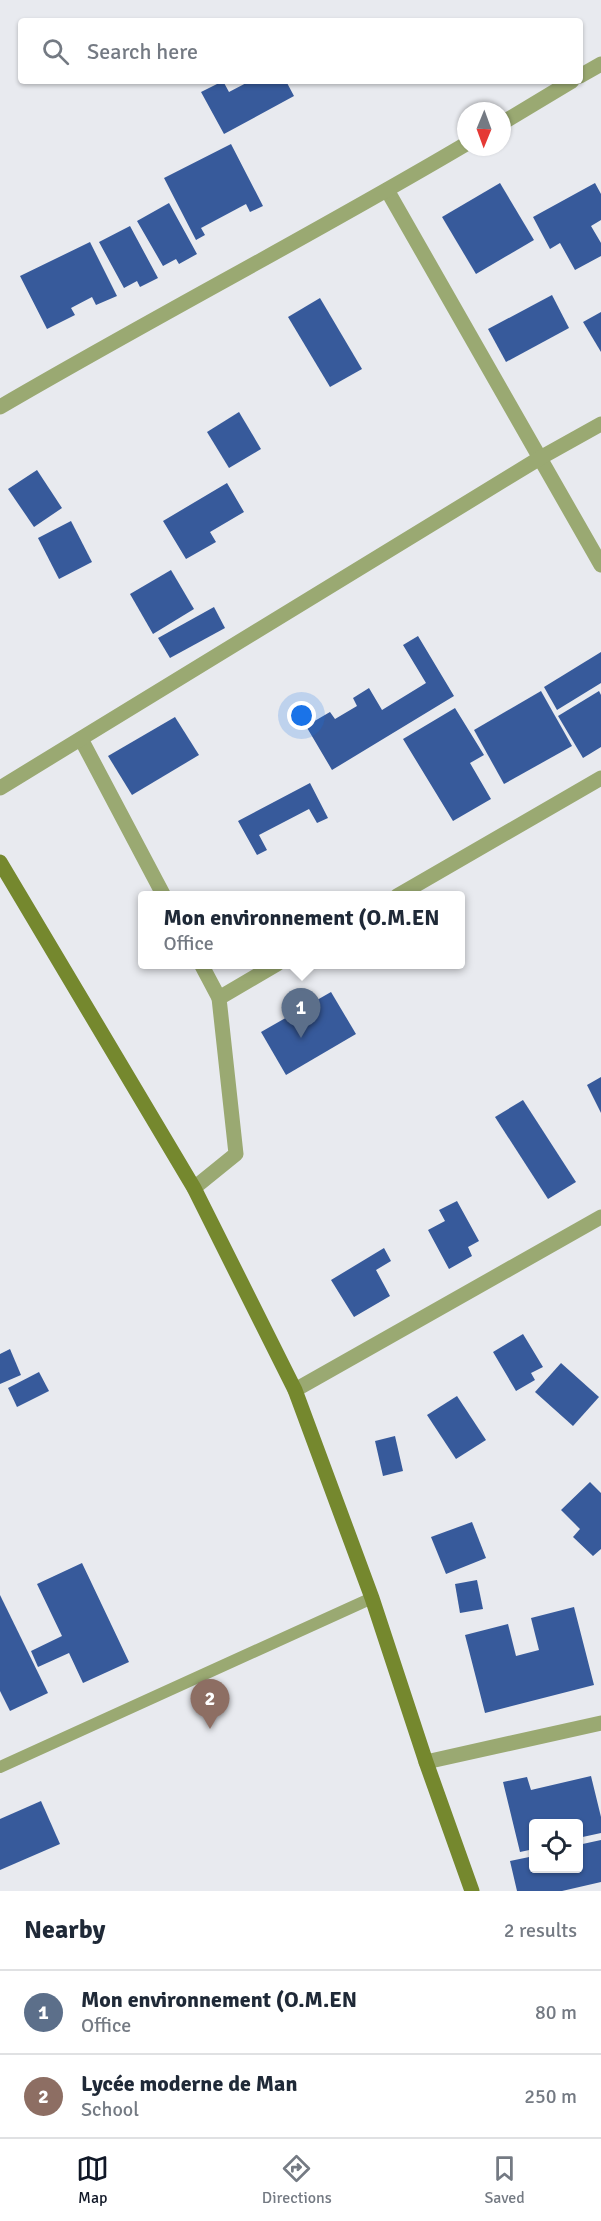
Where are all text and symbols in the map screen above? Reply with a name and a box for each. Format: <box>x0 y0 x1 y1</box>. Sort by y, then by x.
search box <box>18 18 583 84</box>
icon: search <box>39 35 72 68</box>
text: Search here <box>87 38 198 65</box>
north arrow <box>457 102 511 156</box>
your location <box>287 701 316 730</box>
popup <box>138 891 465 969</box>
text: Mon environnement (O.M.EN <box>163 904 440 931</box>
text: Office <box>163 931 214 956</box>
pin: 1 <box>282 988 320 1038</box>
pin: 2 <box>190 1680 230 1729</box>
map controls <box>529 1819 583 1873</box>
button: locate <box>529 1819 583 1873</box>
text: Nearby <box>24 1914 105 1946</box>
text: 2 results <box>504 1918 577 1943</box>
text: Mon environnement (O.M.EN <box>81 1986 357 2013</box>
text: 1 <box>38 2000 49 2025</box>
text: 80 m <box>535 2000 577 2025</box>
text: Office <box>81 2013 131 2038</box>
text: Lycée moderne de Man <box>81 2070 297 2097</box>
text: 2 <box>38 2084 49 2109</box>
text: 250 m <box>524 2084 577 2109</box>
text: School <box>81 2097 139 2122</box>
tab: Map <box>76 2152 109 2208</box>
tab: Directions <box>262 2152 332 2208</box>
tab: Saved <box>484 2152 525 2208</box>

